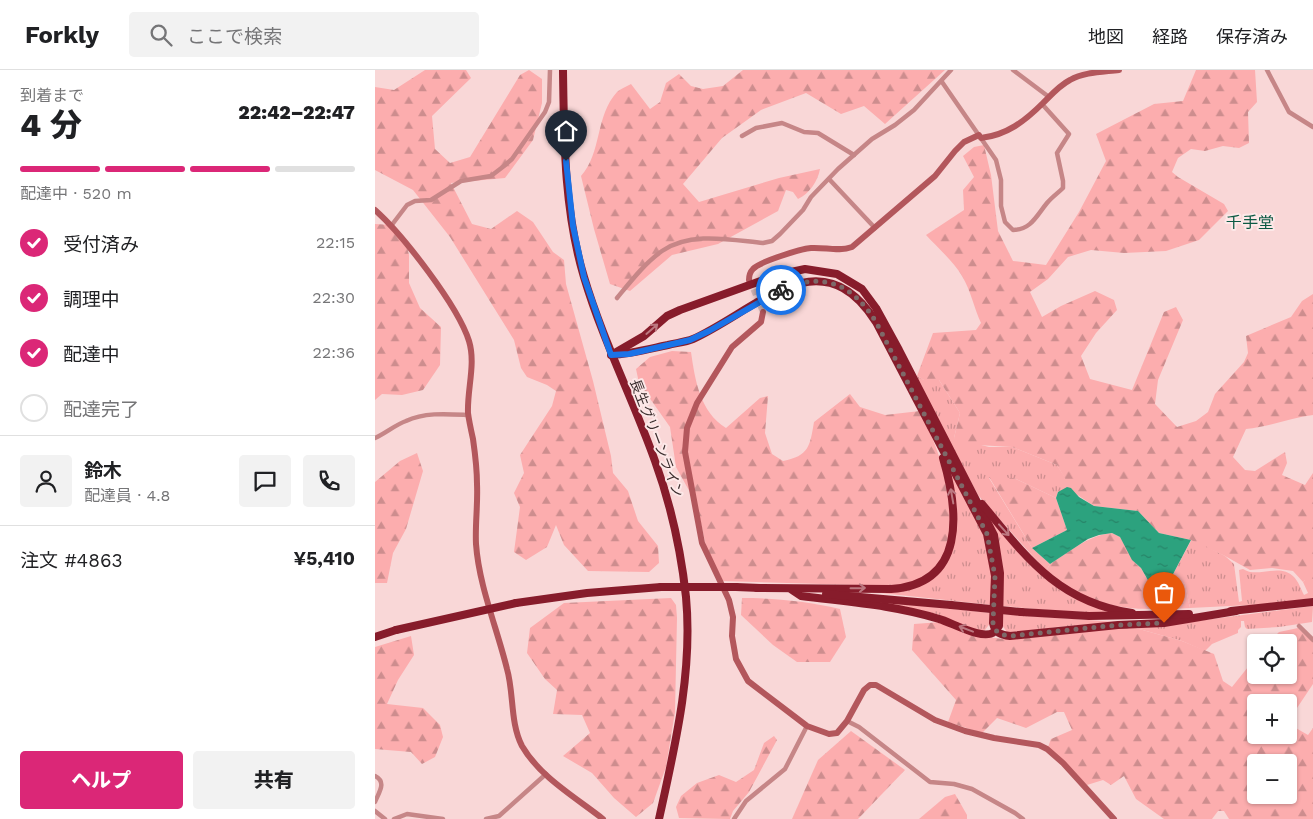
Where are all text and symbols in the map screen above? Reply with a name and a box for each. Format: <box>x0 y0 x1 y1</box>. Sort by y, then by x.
search box <box>129 12 479 57</box>
text: Forkly <box>25 21 99 49</box>
icon: search <box>147 21 175 49</box>
text: ここで検索 <box>187 25 282 48</box>
text: 地図 <box>1088 26 1124 47</box>
text: 経路 <box>1152 26 1188 47</box>
text: 保存済み <box>1216 26 1288 47</box>
text: 到着まで <box>20 86 84 105</box>
text: 22:42–22:47 <box>238 101 355 124</box>
text: 4 分 <box>20 106 82 144</box>
pin <box>545 110 587 161</box>
icon: home <box>552 117 580 145</box>
text: 配達中 · 520 m <box>20 184 132 203</box>
district label: 千手堂 <box>1226 213 1274 232</box>
icon: check <box>20 229 48 257</box>
text: 受付済み <box>63 233 139 256</box>
text: 22:15 <box>316 233 355 252</box>
courier <box>756 265 806 315</box>
icon: bike <box>767 276 795 304</box>
icon: check <box>20 284 48 312</box>
text: 調理中 <box>63 288 120 311</box>
text: 22:30 <box>312 288 355 307</box>
one-way arrow <box>646 323 659 335</box>
icon: check <box>20 339 48 367</box>
text: 配達中 <box>63 343 120 366</box>
text: 22:36 <box>313 343 355 362</box>
street label: 長生グリーンライン <box>627 377 687 499</box>
text: 配達完了 <box>63 398 139 421</box>
button: person <box>20 455 72 507</box>
button: chat <box>239 455 291 507</box>
button: phone <box>303 455 355 507</box>
text: 鈴木 <box>84 459 122 482</box>
text: 配達員 · 4.8 <box>84 486 170 505</box>
one-way arrow <box>946 488 956 504</box>
one-way arrow <box>999 523 1010 536</box>
text: ¥5,410 <box>294 547 355 570</box>
text: 注文 #4863 <box>20 549 123 572</box>
pin <box>1143 572 1185 623</box>
icon: bag <box>1150 579 1178 607</box>
one-way arrow <box>850 583 866 593</box>
one-way arrow <box>959 624 975 633</box>
map controls <box>1247 634 1297 804</box>
button: locate <box>1247 634 1297 684</box>
button: + <box>1247 694 1297 744</box>
button: ヘルプ <box>20 751 183 809</box>
button: 共有 <box>193 751 355 809</box>
button: − <box>1247 754 1297 804</box>

